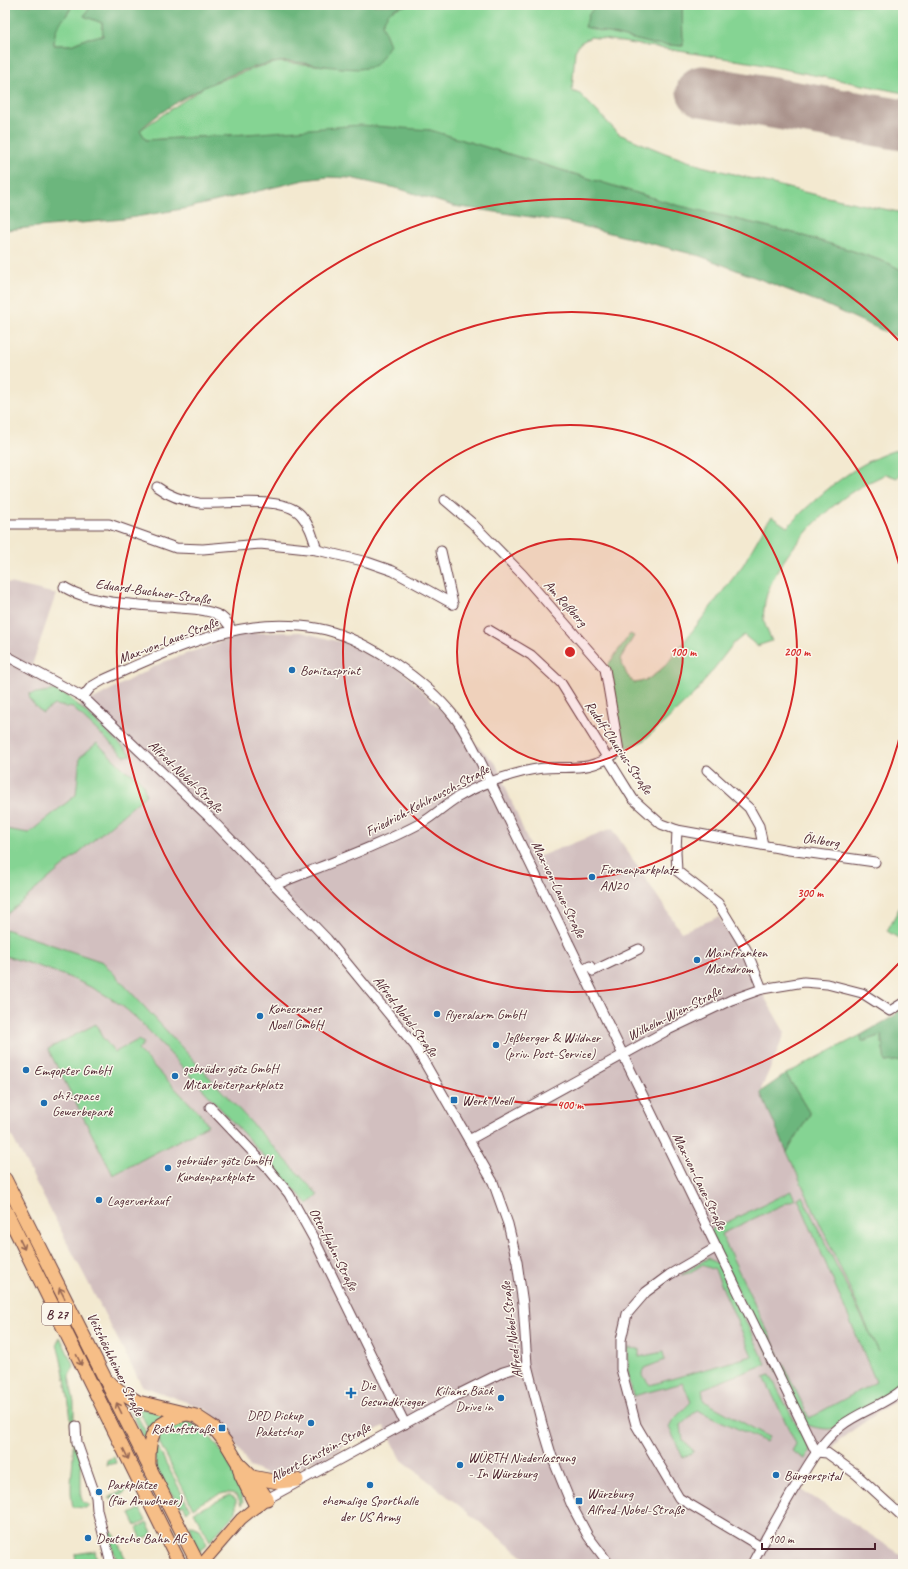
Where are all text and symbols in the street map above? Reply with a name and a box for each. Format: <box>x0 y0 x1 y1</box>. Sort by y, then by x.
street label: Eduard-Buchner-Straße <box>94 575 213 608</box>
street label: Am Roßberg <box>540 577 592 631</box>
street label: Max-von-Laue-Straße <box>116 613 222 667</box>
text: 100 m <box>670 644 697 660</box>
text: 200 m <box>784 644 811 660</box>
centre of rings <box>563 645 577 659</box>
place label: Bonitasprint <box>300 662 362 679</box>
marker: Bonitasprint <box>287 665 297 675</box>
street label: Rudolf-Clausius-Straße <box>581 697 657 798</box>
street label: Alfred-Nobel-Straße <box>145 737 227 817</box>
street label: Friedrich-Kohlrausch-Straße <box>363 760 493 840</box>
street label: Öhlberg <box>802 830 841 852</box>
street label: Max-von-Laue-Straße <box>528 838 590 942</box>
place label: Firmenparkplatz AN20 <box>600 861 679 894</box>
marker: Firmenparkplatz AN20 <box>587 872 597 882</box>
text: 300 m <box>797 885 824 901</box>
place label: Mainfranken Motodrom <box>705 944 768 977</box>
marker: Mainfranken Motodrom <box>692 955 702 965</box>
street label: Alfred-Nobel-Straße <box>370 972 442 1061</box>
street label: Wilhelm-Wien-Straße <box>625 982 725 1044</box>
place label: Konecranes Noell GmbH <box>268 1000 325 1033</box>
place label: flyeralarm GmbH <box>445 1006 527 1023</box>
marker: flyeralarm GmbH <box>432 1009 442 1019</box>
marker: Konecranes Noell GmbH <box>255 1011 265 1021</box>
place label: Jeßberger & Wildner (priv. Post-Service) <box>503 1029 602 1062</box>
marker: Jeßberger & Wildner (priv. Post-Service) <box>491 1040 501 1050</box>
place label: gebrüder götz GmbH Mitarbeiterparkplatz <box>183 1060 284 1093</box>
place label: Emqopter GmbH <box>34 1062 113 1079</box>
marker: Emqopter GmbH <box>21 1065 31 1075</box>
marker: gebrüder götz GmbH Mitarbeiterparkplatz <box>170 1071 180 1081</box>
place label: oh7.space Gewerbepark <box>52 1087 113 1120</box>
place label: Werk Noell <box>462 1092 515 1109</box>
marker: Werk Noell <box>449 1095 459 1105</box>
text: 400 m <box>557 1097 584 1113</box>
marker: oh7.space Gewerbepark <box>39 1098 49 1108</box>
street label: Max-von-Laue-Straße <box>669 1130 731 1234</box>
place label: gebrüder götz GmbH Kundenparkplatz <box>176 1152 273 1185</box>
marker: gebrüder götz GmbH Kundenparkplatz <box>163 1163 173 1173</box>
place label: Lagerverkauf <box>107 1192 172 1209</box>
marker: Lagerverkauf <box>94 1195 104 1205</box>
street label: Otto-Hahn-Straße <box>305 1205 362 1295</box>
one-way arrow <box>19 1237 26 1249</box>
street label: Alfred-Nobel-Straße <box>497 1279 526 1379</box>
one-way arrow <box>58 1287 65 1299</box>
road number: B 27 <box>42 1303 72 1325</box>
street label: Veitshöchheimer Straße <box>83 1310 149 1420</box>
one-way arrow <box>76 1354 84 1366</box>
place label: Die Gesundkrieger <box>360 1377 427 1410</box>
place label: Kilians Bäck Drive in <box>435 1382 494 1415</box>
marker: Die Gesundkrieger <box>345 1387 357 1399</box>
marker: Kilians Bäck Drive in <box>496 1393 506 1403</box>
one-way arrow <box>115 1402 122 1414</box>
place label: DPD Pickup Paketshop <box>247 1407 304 1440</box>
street label: Albert-Einstein-Straße <box>267 1418 375 1486</box>
marker: DPD Pickup Paketshop <box>306 1418 316 1428</box>
place label: Rothofstraße <box>151 1420 215 1437</box>
marker: Rothofstraße <box>217 1423 227 1433</box>
one-way arrow <box>123 1448 130 1460</box>
place label: WÜRTH Niederlassung - In Würzburg <box>468 1449 576 1482</box>
marker: WÜRTH Niederlassung - In Würzburg <box>455 1460 465 1470</box>
place label: Bürgerspital <box>784 1467 844 1484</box>
marker: Bürgerspital <box>771 1470 781 1480</box>
place label: Parkplätze (für Anwohner) <box>107 1476 183 1509</box>
marker: ehemalige Sporthalle der US Army <box>365 1480 375 1490</box>
place label: Würzburg Alfred-Nobel-Straße <box>587 1485 685 1518</box>
marker: Parkplätze (für Anwohner) <box>94 1487 104 1497</box>
place label: ehemalige Sporthalle der US Army <box>322 1492 420 1525</box>
marker: Würzburg Alfred-Nobel-Straße <box>574 1496 584 1506</box>
scale bar <box>762 1525 875 1551</box>
place label: Deutsche Bahn AG <box>96 1530 188 1547</box>
text: 100 m <box>768 1531 795 1547</box>
marker: Deutsche Bahn AG <box>83 1533 93 1543</box>

